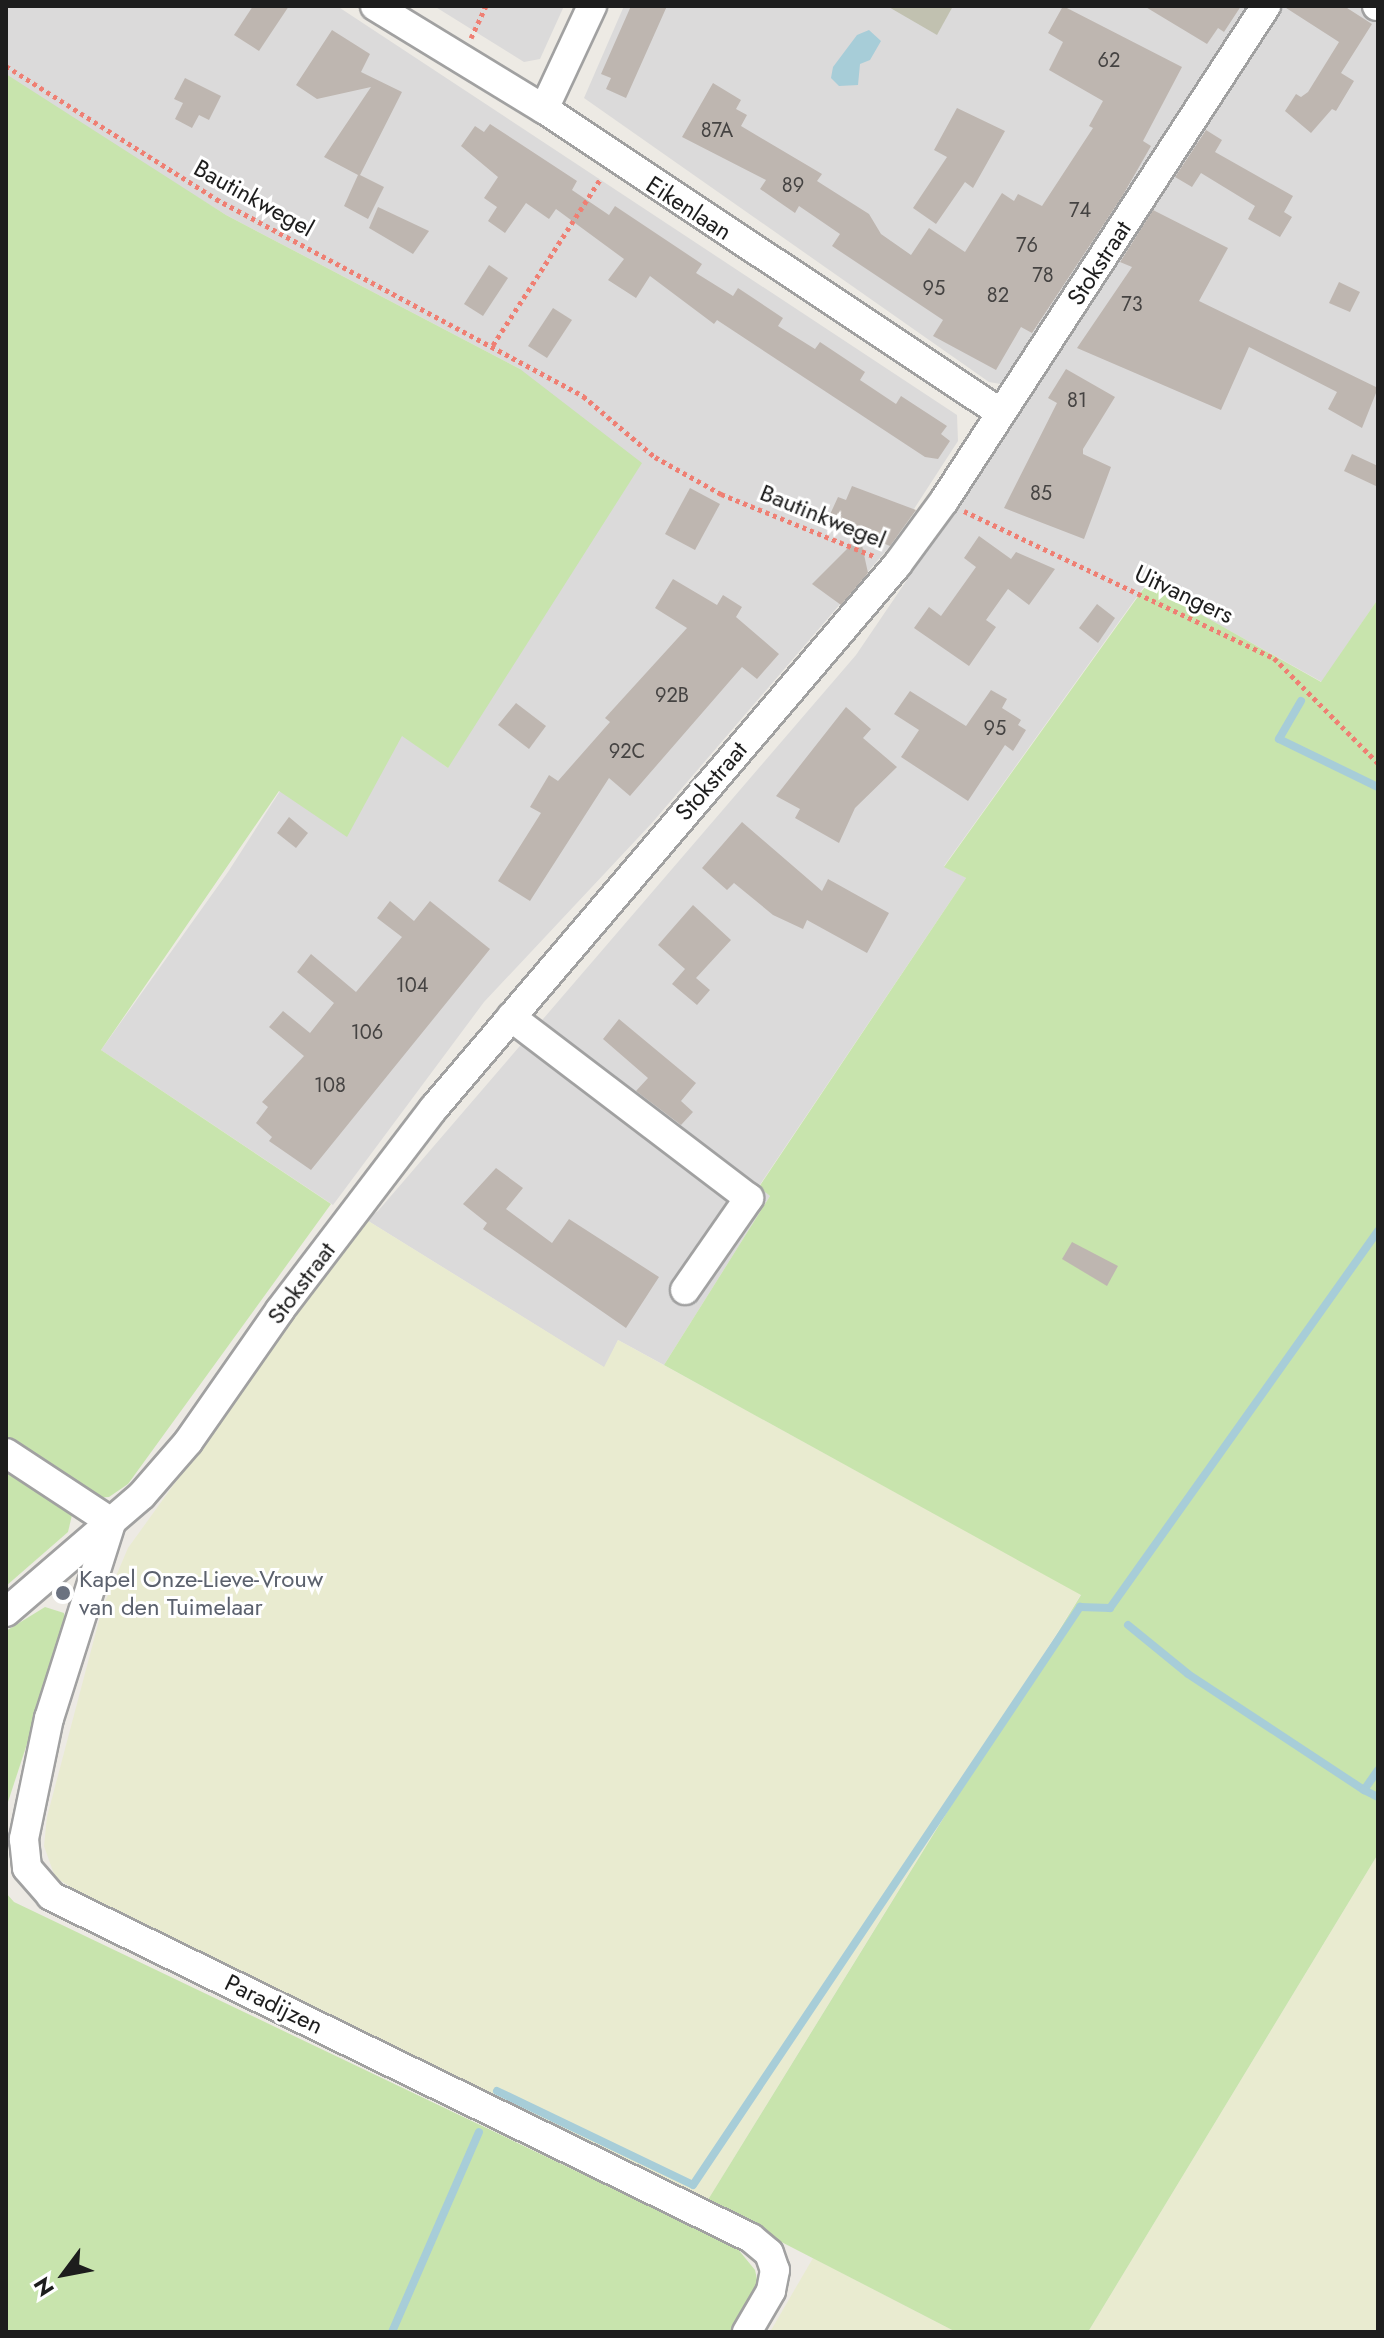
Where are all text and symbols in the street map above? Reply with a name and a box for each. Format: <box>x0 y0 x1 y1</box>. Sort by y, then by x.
house number: 62 <box>1098 48 1120 72</box>
house number: 87A <box>701 118 733 142</box>
street label: Bautinkwegel <box>189 153 319 243</box>
street label: Eikenlaan <box>641 170 737 246</box>
house number: 89 <box>782 173 804 197</box>
house number: 74 <box>1069 198 1091 222</box>
street label: Stokstraat <box>1061 215 1137 311</box>
house number: 76 <box>1016 233 1038 257</box>
house number: 78 <box>1032 263 1054 287</box>
house number: 95 <box>923 276 945 300</box>
house number: 82 <box>987 283 1009 307</box>
house number: 73 <box>1121 292 1143 316</box>
house number: 81 <box>1067 388 1087 412</box>
street label: Bautinkwegel <box>756 478 890 554</box>
house number: 85 <box>1030 481 1052 505</box>
street label: Uitvangers <box>1130 559 1238 629</box>
house number: 92B <box>655 683 689 707</box>
house number: 95 <box>984 716 1006 740</box>
street label: Stokstraat <box>669 736 753 826</box>
house number: 92C <box>609 739 645 763</box>
house number: 104 <box>396 973 428 997</box>
house number: 106 <box>351 1020 383 1044</box>
house number: 108 <box>314 1073 346 1097</box>
street label: Stokstraat <box>261 1236 341 1330</box>
place label: Kapel Onze-Lieve-Vrouw van den Tuimelaar <box>79 1565 323 1621</box>
marker: Kapel Onze-Lieve-Vrouw van den Tuimelaar <box>54 1584 72 1602</box>
street label: Paradijzen <box>220 1968 328 2040</box>
north arrow <box>24 2234 104 2314</box>
text: N <box>25 2271 62 2303</box>

